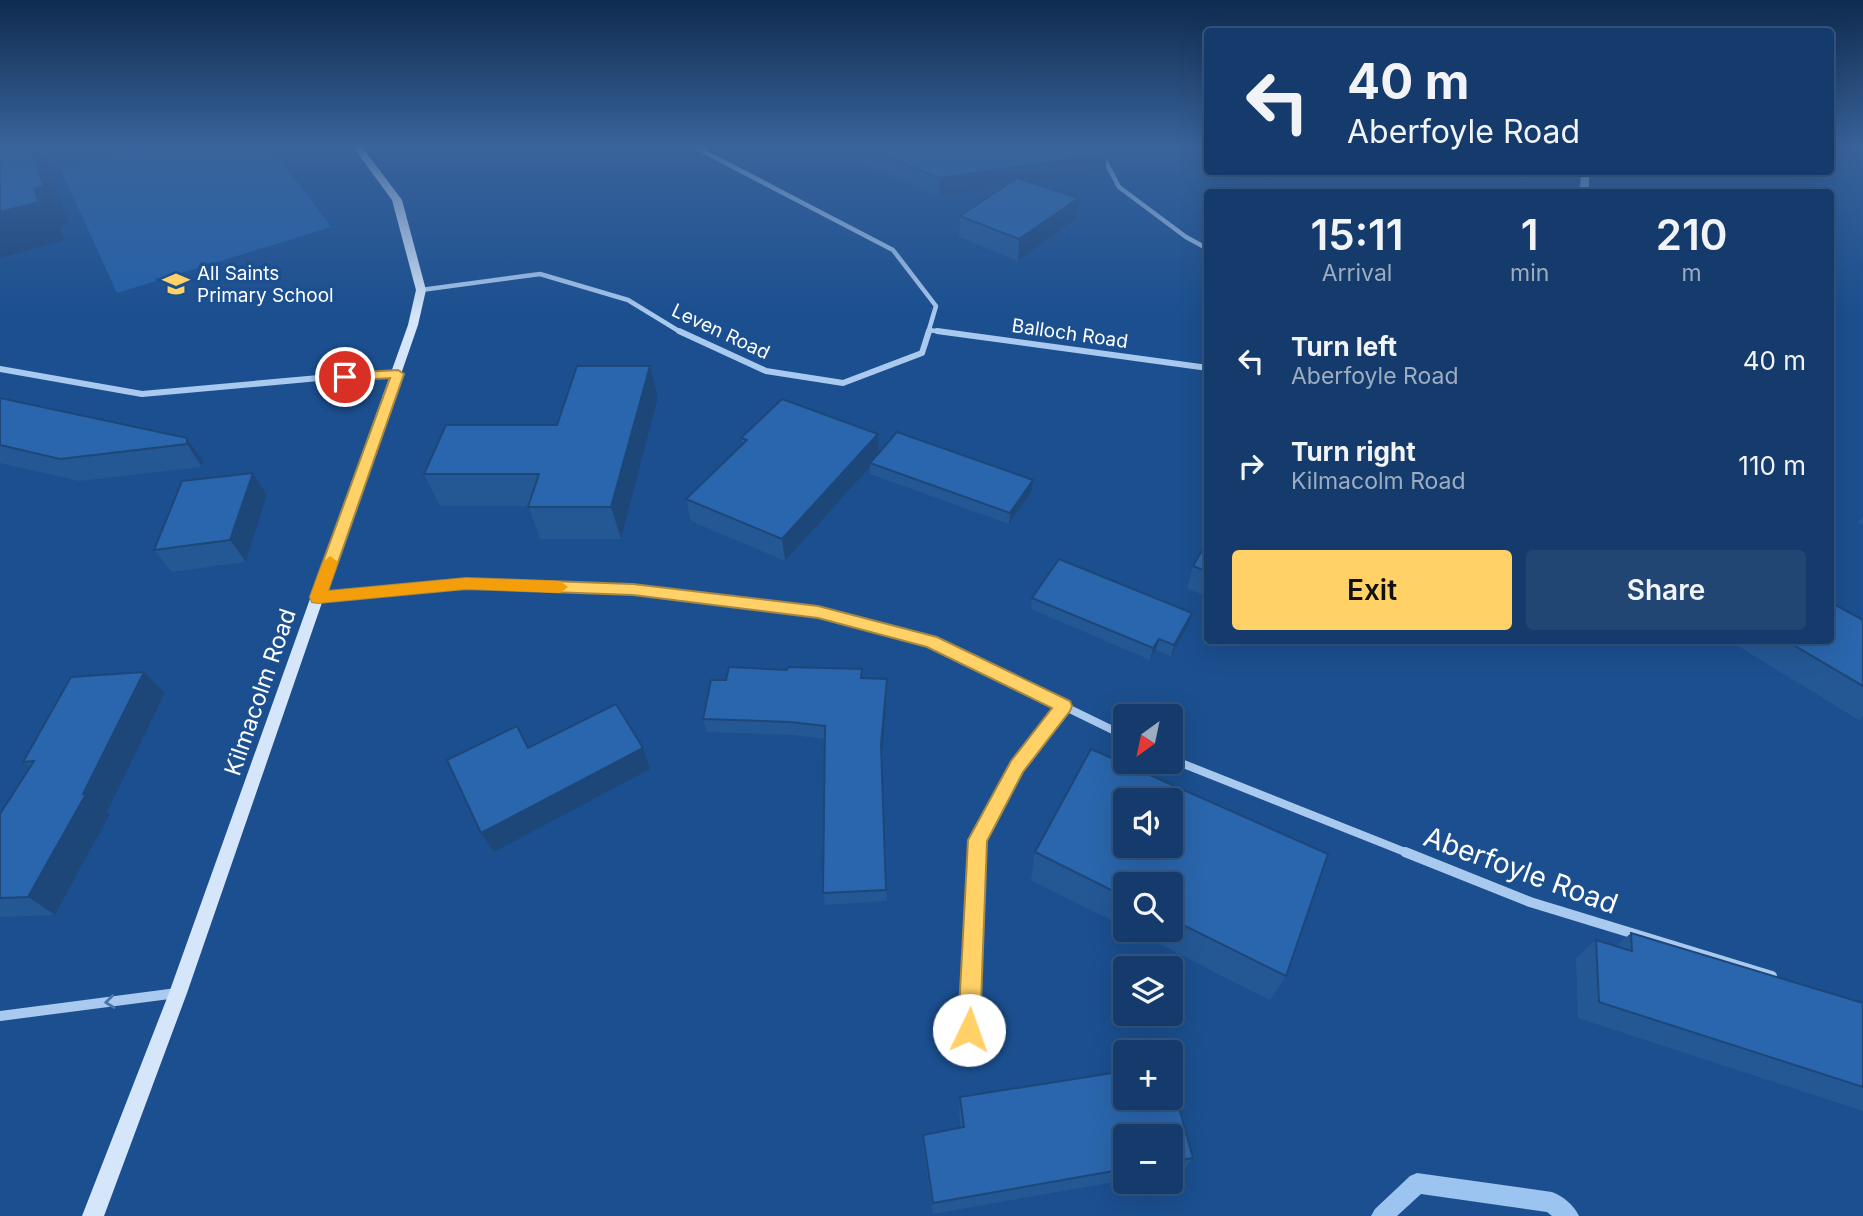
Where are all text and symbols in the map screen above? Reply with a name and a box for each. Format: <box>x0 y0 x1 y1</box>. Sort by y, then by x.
text: 40 m <box>1347 52 1470 111</box>
icon: left <box>1232 56 1323 147</box>
text: Aberfoyle Road <box>1347 112 1580 151</box>
text: 15:11 <box>1310 209 1404 260</box>
text: 1 <box>1521 209 1539 260</box>
text: 210 <box>1656 209 1728 260</box>
text: Arrival <box>1322 259 1392 287</box>
text: min <box>1510 259 1549 287</box>
text: m <box>1682 259 1702 287</box>
place label: All Saints Primary School <box>197 262 334 307</box>
school or university icon: All Saints Primary School <box>161 269 191 299</box>
street label: Leven Road <box>668 299 773 364</box>
street label: Balloch Road <box>1010 314 1129 353</box>
text: Turn left <box>1291 331 1397 362</box>
icon: left <box>1232 342 1270 380</box>
text: 40 m <box>1743 345 1806 376</box>
pin <box>315 347 375 407</box>
icon: arrive <box>326 358 364 396</box>
text: Aberfoyle Road <box>1291 362 1459 390</box>
text: Turn right <box>1291 436 1416 467</box>
icon: right <box>1232 447 1270 485</box>
text: 110 m <box>1738 450 1806 481</box>
text: Kilmacolm Road <box>1291 467 1466 495</box>
button: Exit <box>1232 550 1512 630</box>
button: Share <box>1526 550 1806 630</box>
street label: Kilmacolm Road <box>218 605 302 779</box>
north arrow <box>1113 704 1183 774</box>
map controls <box>1113 704 1183 1194</box>
button: sound <box>1113 788 1183 858</box>
street label: Aberfoyle Road <box>1419 819 1623 921</box>
button: search <box>1113 872 1183 942</box>
button: layers <box>1113 956 1183 1026</box>
position arrow <box>932 993 1006 1067</box>
one-way arrow <box>104 994 116 1009</box>
button: + <box>1113 1040 1183 1110</box>
button: − <box>1113 1124 1183 1194</box>

